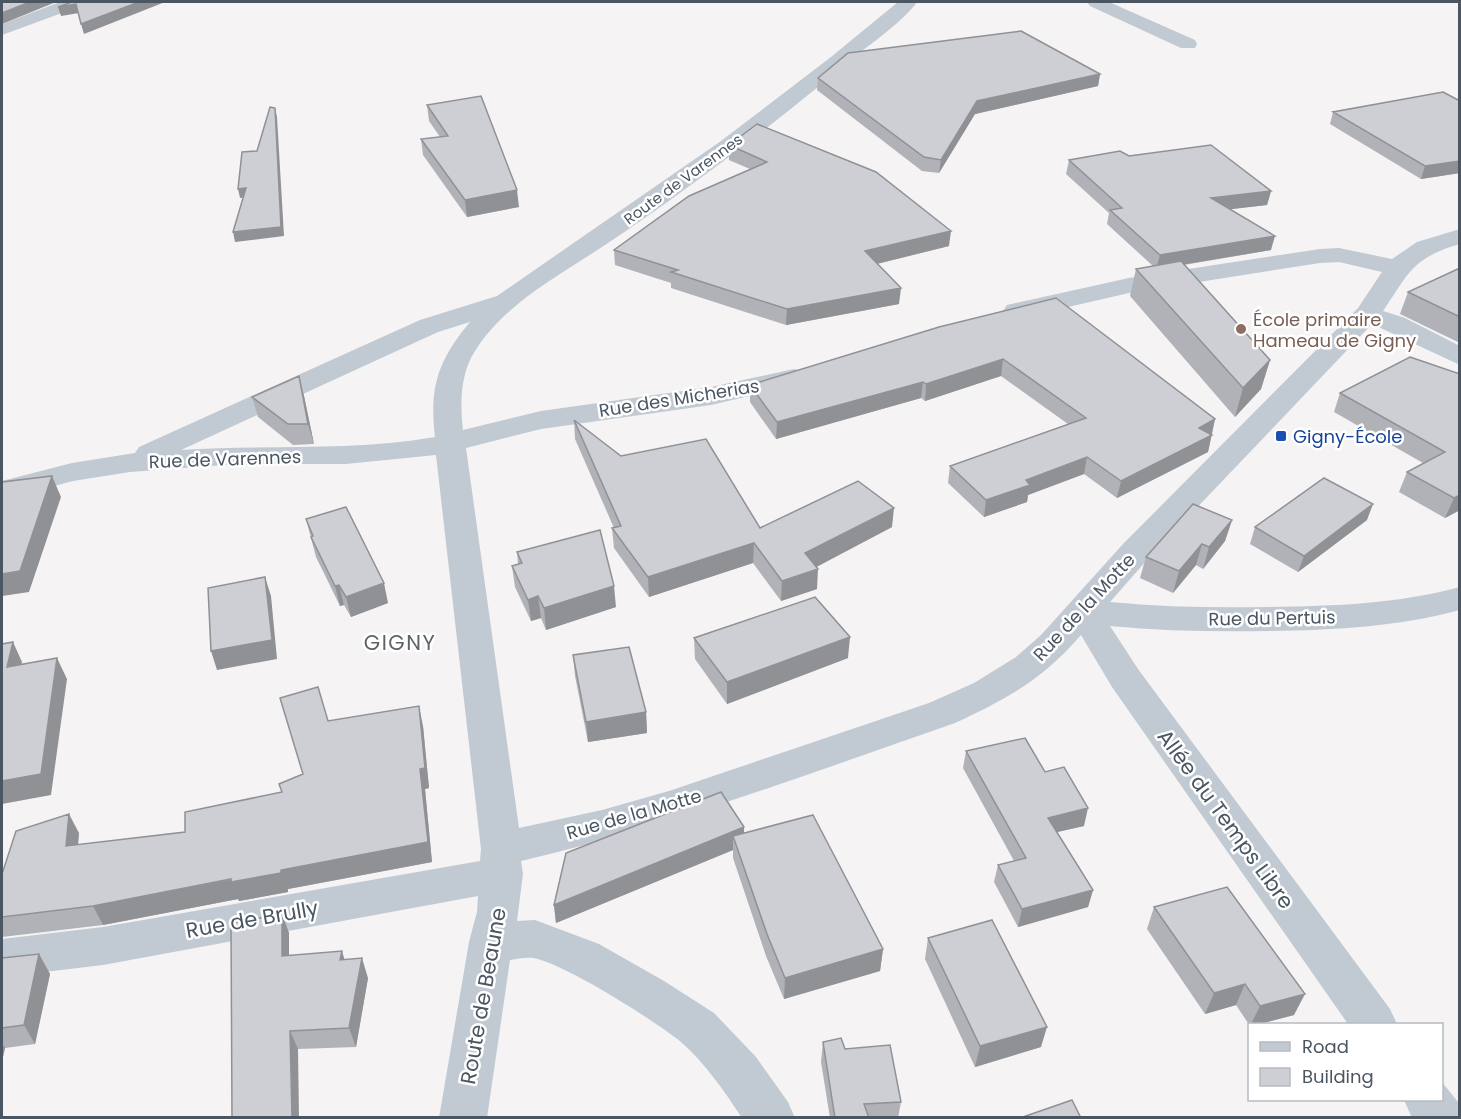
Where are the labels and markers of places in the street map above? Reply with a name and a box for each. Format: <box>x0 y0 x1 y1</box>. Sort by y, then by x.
place label: École primaire Hameau de Gigny <box>1253 307 1416 353</box>
marker: École primaire Hameau de Gigny <box>1234 322 1248 336</box>
place label: Gigny-École <box>1293 424 1402 449</box>
marker: Gigny-École <box>1274 429 1288 443</box>

